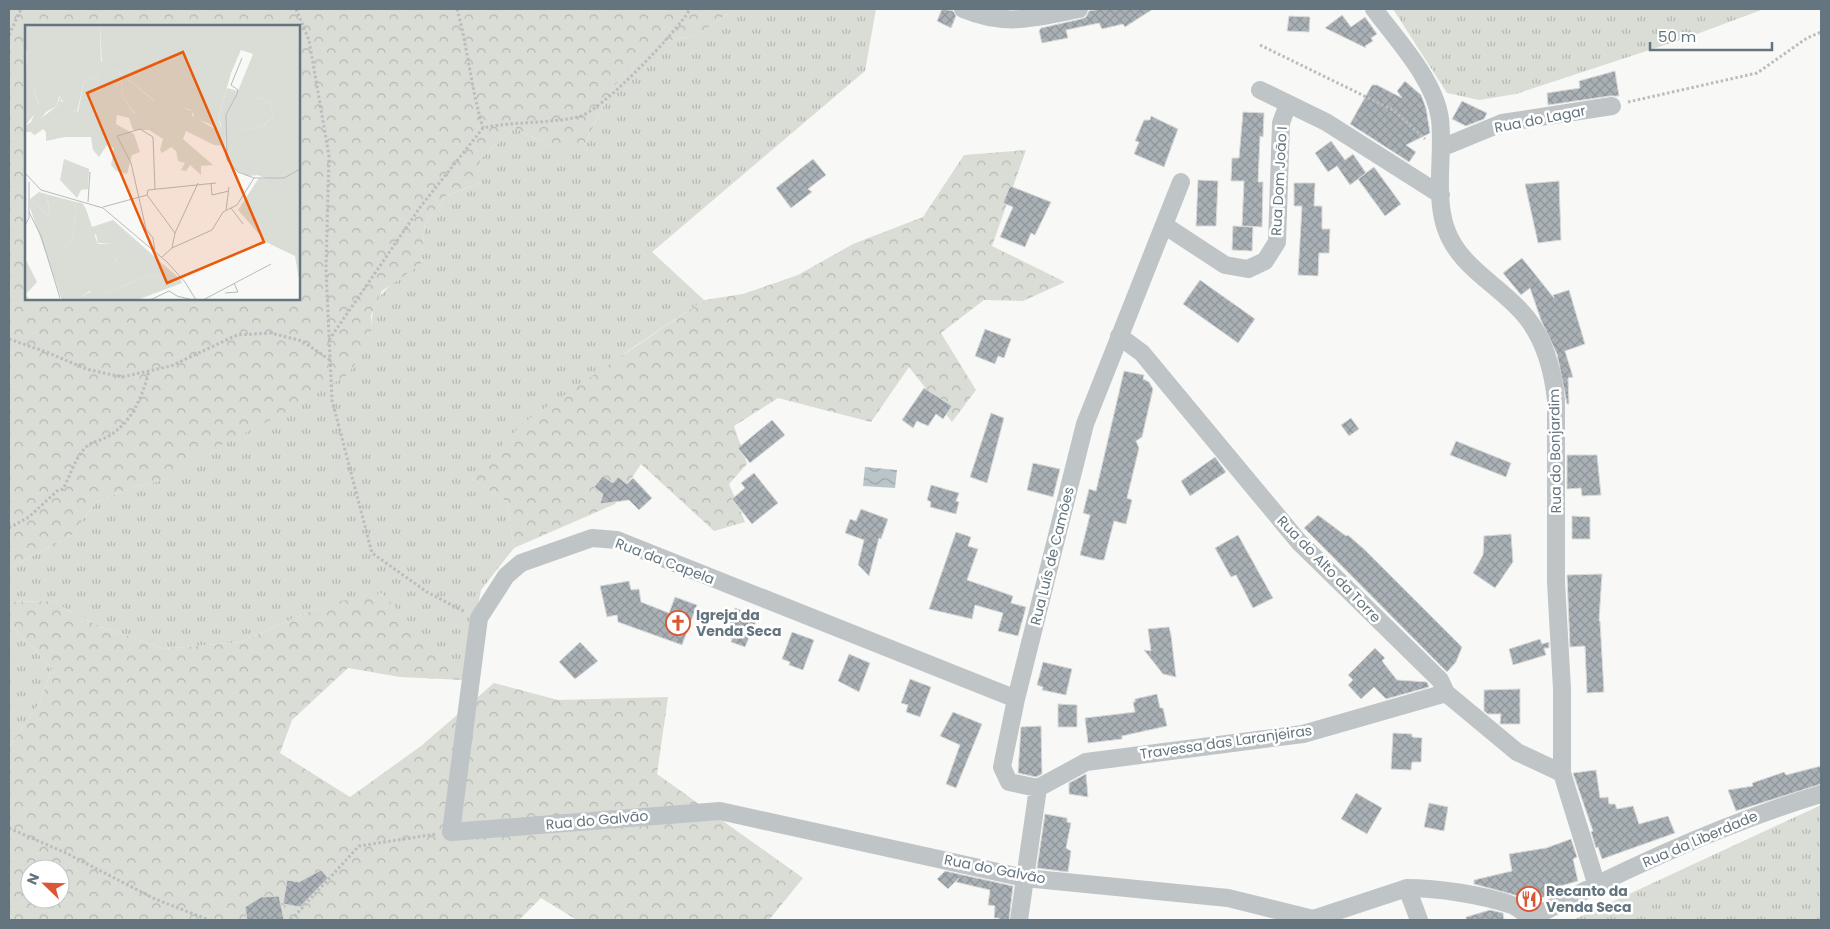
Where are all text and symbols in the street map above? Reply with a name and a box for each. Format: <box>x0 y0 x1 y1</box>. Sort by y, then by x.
scale bar <box>1650 20 1772 52</box>
inset map <box>25 25 300 300</box>
text: 50 m <box>1658 26 1696 47</box>
street label: Rua do Lagar <box>1493 100 1587 138</box>
street label: Rua Dom João I <box>1266 126 1292 236</box>
street label: Rua do Bonjardim <box>1544 388 1566 514</box>
street label: Rua Luís de Camões <box>1025 485 1079 627</box>
street label: Rua do Alto da Torre <box>1273 511 1386 627</box>
street label: Rua da Capela <box>613 533 717 589</box>
place label: Igreja da Venda Seca <box>696 605 781 641</box>
church icon: Igreja da Venda Seca <box>665 610 691 636</box>
street label: Travessa das Laranjeiras <box>1139 720 1313 764</box>
street label: Rua do Galvão <box>545 806 649 834</box>
street label: Rua da Liberdade <box>1639 806 1761 872</box>
street label: Rua do Galvão <box>943 849 1047 889</box>
north arrow <box>20 859 70 909</box>
text: N <box>22 870 44 888</box>
place label: Recanto da Venda Seca <box>1546 881 1631 917</box>
restaurant icon: Recanto da Venda Seca <box>1516 886 1542 912</box>

